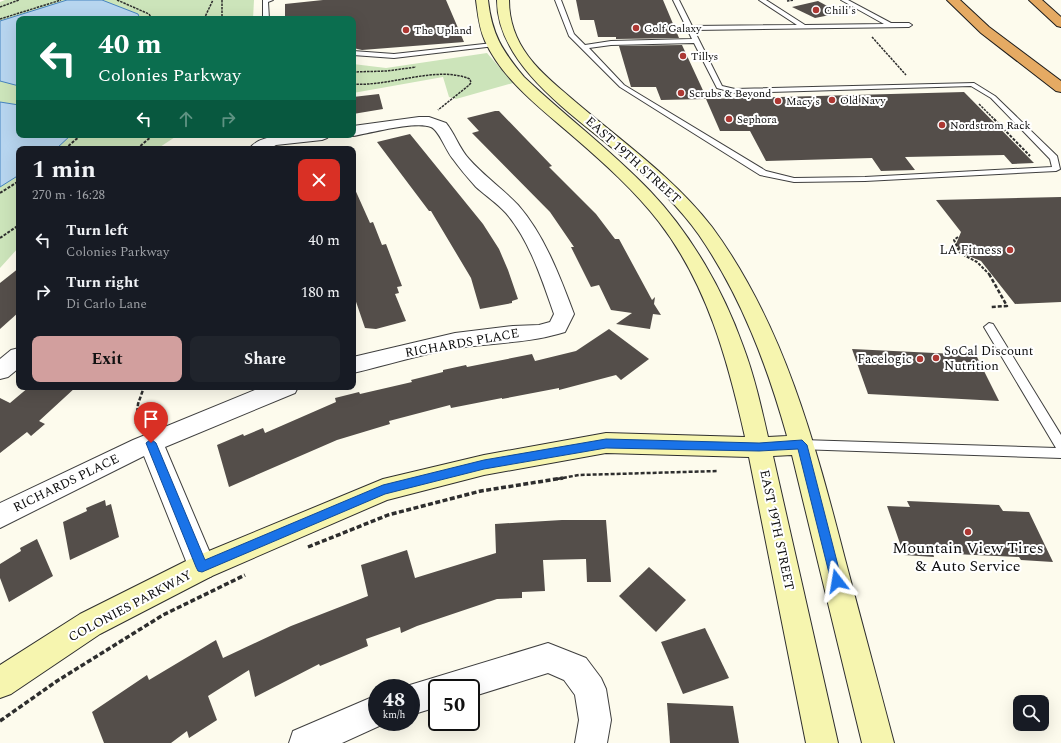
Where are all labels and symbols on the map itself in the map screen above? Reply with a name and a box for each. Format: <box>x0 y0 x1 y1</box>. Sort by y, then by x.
place label: Chili's <box>824 2 856 19</box>
marker: Chili's <box>811 5 821 15</box>
place label: Golf Galaxy <box>644 20 702 37</box>
place label: The Upland <box>414 22 472 39</box>
marker: Golf Galaxy <box>631 23 641 33</box>
marker: The Upland <box>401 25 411 35</box>
place label: Tillys <box>691 48 718 65</box>
marker: Tillys <box>678 51 688 61</box>
place label: Scrubs & Beyond <box>689 85 771 102</box>
marker: Scrubs & Beyond <box>676 88 686 98</box>
place label: Old Navy <box>840 92 886 109</box>
place label: Macy's <box>786 93 820 110</box>
marker: Old Navy <box>827 95 837 105</box>
marker: Macy's <box>773 96 783 106</box>
place label: Sephora <box>737 111 777 128</box>
street label: EAST 19TH STREET <box>581 112 685 209</box>
marker: Sephora <box>724 114 734 124</box>
place label: Nordstrom Rack <box>950 117 1031 134</box>
marker: Nordstrom Rack <box>937 120 947 130</box>
place label: LA Fitness <box>939 240 1002 260</box>
marker: LA Fitness <box>1005 245 1015 255</box>
street label: RICHARDS PLACE <box>403 323 521 363</box>
place label: SoCal Discount Nutrition <box>944 341 1034 376</box>
place label: Facelogic <box>857 349 912 369</box>
marker: SoCal Discount Nutrition <box>931 353 941 363</box>
marker: Facelogic <box>915 354 925 364</box>
pin <box>134 402 168 443</box>
street label: RICHARDS PLACE <box>10 449 122 517</box>
street label: EAST 19TH STREET <box>754 468 800 592</box>
marker: Mountain View Tires & Auto Service <box>963 527 973 537</box>
place label: Mountain View Tires & Auto Service <box>892 536 1044 578</box>
position arrow <box>816 560 858 602</box>
street label: COLONIES PARKWAY <box>65 565 195 647</box>
speed limit sign: 50 <box>428 679 480 731</box>

